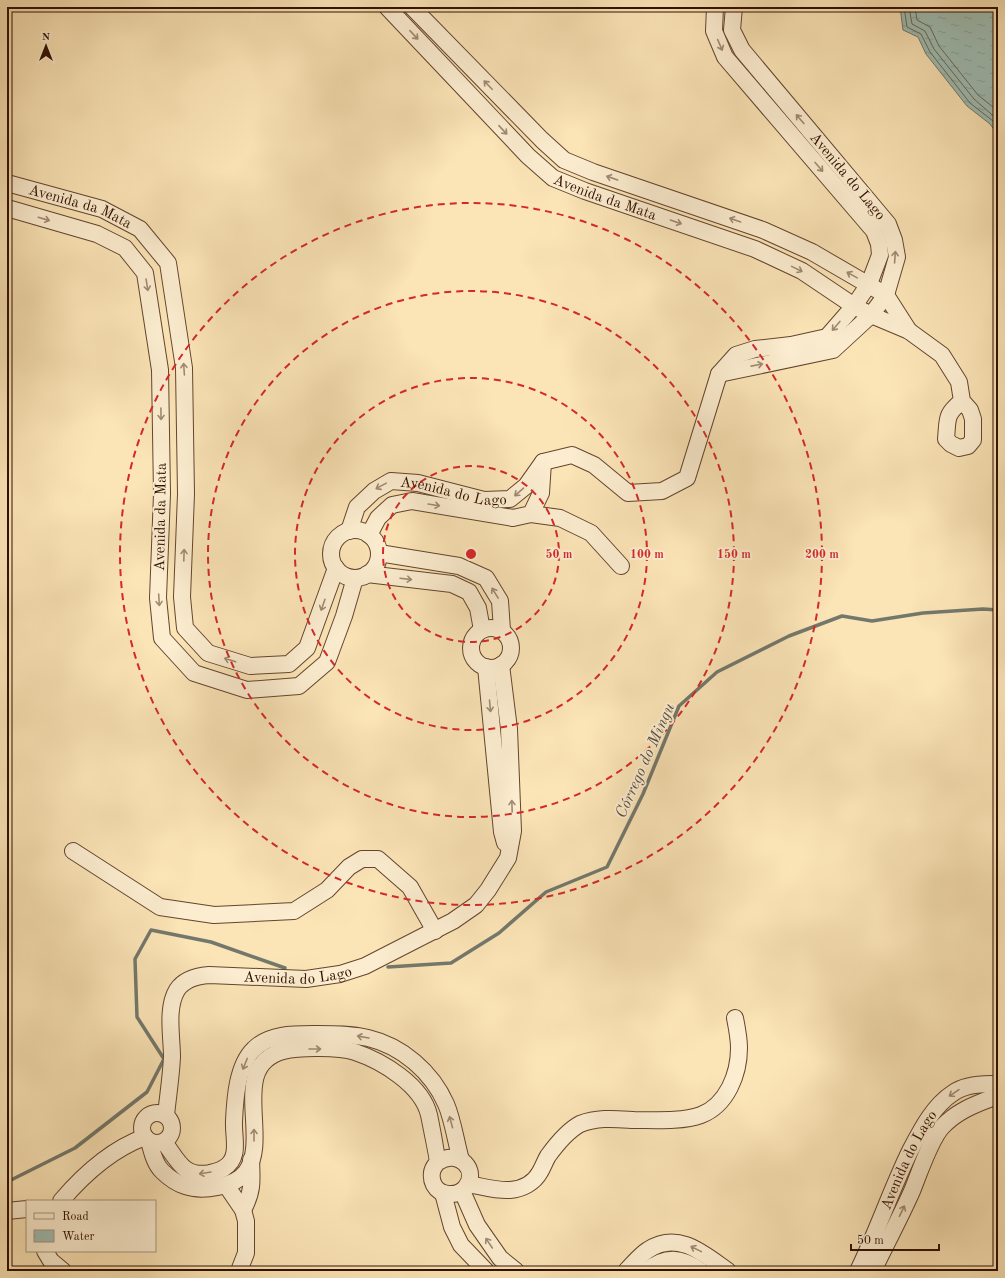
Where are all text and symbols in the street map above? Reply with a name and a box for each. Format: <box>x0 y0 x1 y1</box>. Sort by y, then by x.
north arrow <box>26 26 66 66</box>
one-way arrow <box>409 30 419 40</box>
text: N <box>42 32 51 43</box>
one-way arrow <box>717 38 724 50</box>
one-way arrow <box>483 80 493 90</box>
one-way arrow <box>796 113 805 124</box>
one-way arrow <box>499 125 508 135</box>
street label: Avenida do Lago <box>806 131 888 223</box>
one-way arrow <box>815 162 824 172</box>
street label: Avenida da Mata <box>551 173 659 224</box>
one-way arrow <box>606 174 618 182</box>
street label: Avenida da Mata <box>27 183 134 232</box>
one-way arrow <box>38 216 51 223</box>
one-way arrow <box>728 216 741 223</box>
one-way arrow <box>670 219 682 227</box>
one-way arrow <box>892 251 899 264</box>
one-way arrow <box>791 266 803 273</box>
one-way arrow <box>846 271 858 278</box>
one-way arrow <box>143 278 151 291</box>
one-way arrow <box>832 321 841 331</box>
one-way arrow <box>750 361 763 369</box>
one-way arrow <box>180 363 187 376</box>
one-way arrow <box>157 407 165 420</box>
street label: Avenida da Mata <box>153 462 170 571</box>
street label: Avenida do Lago <box>400 476 507 509</box>
one-way arrow <box>375 483 387 491</box>
one-way arrow <box>513 488 524 497</box>
one-way arrow <box>427 501 440 509</box>
centre of rings <box>464 547 478 561</box>
text: 50 m <box>546 548 573 561</box>
text: 150 m <box>717 548 751 561</box>
one-way arrow <box>180 549 187 562</box>
text: 100 m <box>630 549 664 561</box>
text: 200 m <box>805 549 839 561</box>
one-way arrow <box>399 575 412 583</box>
one-way arrow <box>491 588 499 599</box>
one-way arrow <box>155 593 163 606</box>
one-way arrow <box>319 598 326 611</box>
one-way arrow <box>224 656 237 663</box>
one-way arrow <box>486 699 494 712</box>
water label: Córrego do Mingu <box>613 701 678 821</box>
one-way arrow <box>508 800 515 813</box>
street label: Avenida do Lago <box>243 965 354 988</box>
one-way arrow <box>356 1033 369 1041</box>
one-way arrow <box>308 1045 321 1053</box>
one-way arrow <box>240 1057 248 1069</box>
one-way arrow <box>949 1089 960 1097</box>
street label: Avenida do Lago <box>879 1108 941 1212</box>
one-way arrow <box>447 1116 454 1129</box>
one-way arrow <box>250 1129 258 1142</box>
one-way arrow <box>199 1170 212 1178</box>
legend <box>26 1200 156 1252</box>
one-way arrow <box>899 1205 906 1217</box>
text: Road <box>62 1211 89 1223</box>
scale bar <box>851 1226 939 1252</box>
text: Water <box>62 1231 95 1243</box>
text: 50 m <box>857 1234 884 1247</box>
one-way arrow <box>485 1238 493 1249</box>
one-way arrow <box>690 1245 702 1252</box>

